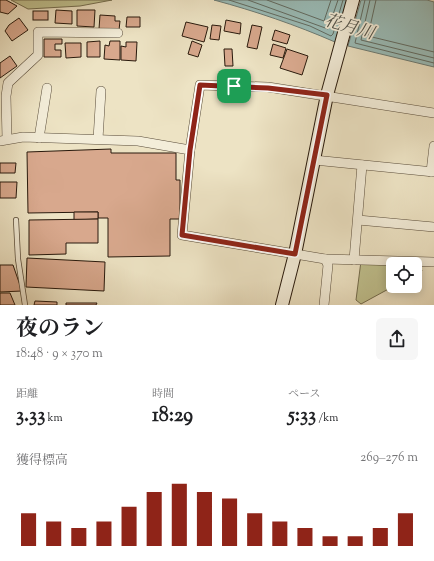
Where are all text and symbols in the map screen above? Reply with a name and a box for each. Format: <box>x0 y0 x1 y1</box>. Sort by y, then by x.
water label: 花月川 <box>321 9 379 47</box>
pin <box>217 69 251 103</box>
icon: arrive <box>223 75 245 97</box>
map controls <box>386 257 422 293</box>
button: locate <box>386 257 422 293</box>
text: 夜のラン <box>16 314 104 346</box>
button: share <box>376 318 418 360</box>
text: 18:48 · 9 × 370 m <box>16 345 103 363</box>
text: 距離 <box>16 386 38 402</box>
text: 時間 <box>152 386 174 402</box>
text: ペース <box>288 386 320 402</box>
text: 3.33 <box>16 402 45 431</box>
text: 18:29 <box>152 402 193 431</box>
text: 5:33 <box>288 402 316 431</box>
text: km <box>45 410 63 426</box>
text: /km <box>316 410 338 426</box>
text: 269–276 m <box>360 449 418 467</box>
text: 獲得標高 <box>16 452 68 470</box>

